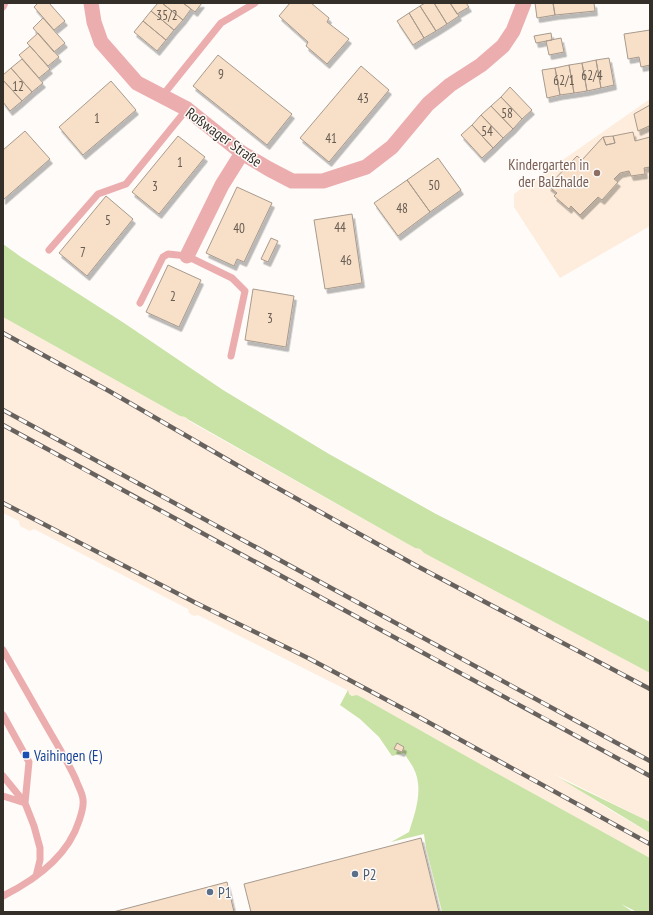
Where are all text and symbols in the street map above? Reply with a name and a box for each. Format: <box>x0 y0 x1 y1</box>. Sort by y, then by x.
house number: 35/2 <box>156 7 178 24</box>
house number: 9 <box>218 66 224 83</box>
house number: 62/4 <box>581 67 603 84</box>
house number: 62/1 <box>553 72 575 89</box>
house number: 12 <box>12 78 24 95</box>
house number: 43 <box>357 90 369 107</box>
street label: Roßwager Straße <box>182 103 266 171</box>
house number: 58 <box>501 105 513 122</box>
house number: 1 <box>94 110 100 127</box>
house number: 54 <box>481 123 493 140</box>
house number: 41 <box>325 130 337 147</box>
house number: 1 <box>177 154 183 171</box>
place label: Kindergarten in der Balzhalde <box>508 155 589 191</box>
marker: Kindergarten in der Balzhalde <box>592 168 602 178</box>
house number: 50 <box>428 177 440 194</box>
house number: 3 <box>152 178 158 195</box>
house number: 48 <box>396 200 408 217</box>
house number: 5 <box>105 212 111 229</box>
house number: 44 <box>334 219 346 236</box>
house number: 40 <box>233 220 245 237</box>
house number: 7 <box>80 244 86 261</box>
house number: 46 <box>340 252 352 269</box>
house number: 2 <box>170 288 176 305</box>
house number: 3 <box>267 310 273 327</box>
place label: Vaihingen (E) <box>33 746 102 765</box>
marker: Vaihingen (E) <box>21 750 31 760</box>
place label: P2 <box>363 865 377 884</box>
marker: P2 <box>350 869 360 879</box>
place label: P1 <box>218 883 232 902</box>
marker: P1 <box>205 887 215 897</box>

